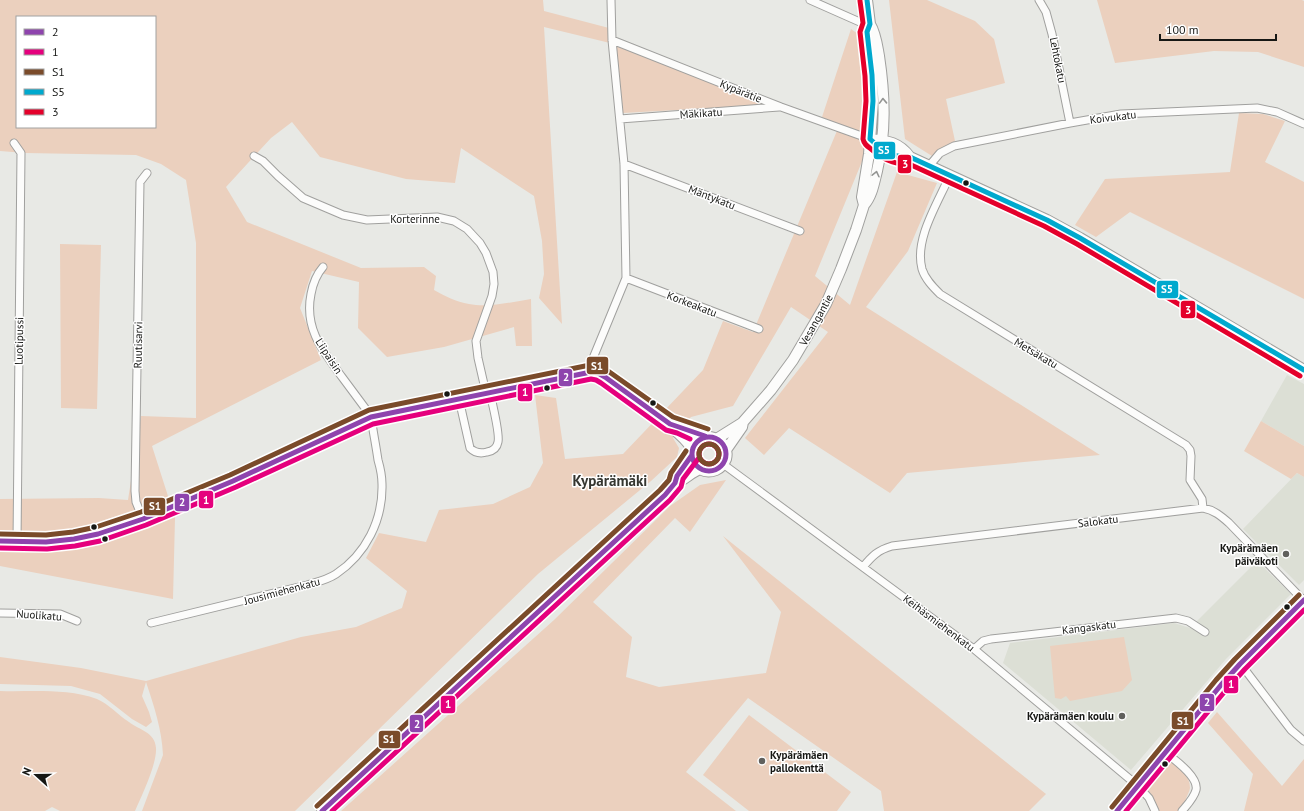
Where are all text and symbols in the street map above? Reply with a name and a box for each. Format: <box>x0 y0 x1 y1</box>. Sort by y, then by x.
legend <box>16 16 156 128</box>
scale bar <box>1160 16 1276 42</box>
text: 100 m <box>1166 22 1199 37</box>
text: 2 <box>52 24 59 39</box>
street label: Lehtokatu <box>1047 36 1069 84</box>
text: 1 <box>52 44 59 59</box>
text: S1 <box>52 64 65 79</box>
street label: Kypärätie <box>718 76 764 106</box>
text: S5 <box>52 84 65 99</box>
one-way arrow <box>879 98 888 104</box>
text: 3 <box>52 104 59 119</box>
street label: Mäkikatu <box>679 105 723 121</box>
street label: Koivukatu <box>1089 107 1137 127</box>
line badge: S5 <box>873 141 896 160</box>
text: S5 <box>878 143 890 157</box>
line badge: 3 <box>897 154 912 174</box>
text: 3 <box>902 157 908 171</box>
one-way arrow <box>872 171 880 177</box>
unlabelled marker <box>961 178 971 188</box>
street label: Mäntykatu <box>686 182 738 212</box>
street label: Korterinne <box>390 212 440 226</box>
line badge: S5 <box>1156 280 1179 299</box>
text: S5 <box>1161 282 1173 296</box>
street label: Korkeakatu <box>665 288 719 320</box>
street label: Vesangantie <box>796 291 836 349</box>
line badge: 3 <box>1180 300 1196 319</box>
text: 3 <box>1185 303 1191 317</box>
street label: Luotipussi <box>12 317 26 365</box>
street label: Ruutisarvi <box>131 321 145 369</box>
street label: Metsäkatu <box>1012 335 1060 372</box>
street label: Liipaisin <box>312 336 346 376</box>
line badge: S1 <box>586 356 609 375</box>
text: S1 <box>591 359 603 373</box>
line badge: 2 <box>558 368 573 387</box>
text: 2 <box>563 370 569 384</box>
line badge: 1 <box>517 383 533 402</box>
unlabelled marker <box>542 383 552 393</box>
text: 1 <box>522 385 528 399</box>
unlabelled marker <box>442 389 452 399</box>
unlabelled marker <box>648 398 658 408</box>
district label: Kypärämäki <box>573 471 647 490</box>
line badge: 1 <box>198 490 214 509</box>
line badge: 2 <box>174 493 190 512</box>
text: 1 <box>203 493 209 507</box>
text: 2 <box>179 495 185 509</box>
line badge: S1 <box>143 497 166 516</box>
text: S1 <box>149 499 161 513</box>
street label: Salokatu <box>1077 512 1119 530</box>
unlabelled marker <box>89 522 99 532</box>
unlabelled marker <box>100 534 110 544</box>
place label: Kypärämäen päiväkoti <box>1220 541 1278 568</box>
marker: Kypärämäen päiväkoti <box>1281 549 1291 559</box>
street label: Jousimiehenkatu <box>242 574 322 608</box>
street label: Keihäsmiehenkatu <box>900 591 978 655</box>
unlabelled marker <box>1282 602 1292 612</box>
street label: Nuolikatu <box>16 606 62 624</box>
street label: Kangaskatu <box>1061 617 1117 637</box>
line badge: 1 <box>1223 675 1239 694</box>
text: 1 <box>1228 677 1234 691</box>
line badge: 2 <box>1199 693 1215 712</box>
line badge: 1 <box>440 695 456 714</box>
text: 2 <box>1204 695 1210 709</box>
text: 1 <box>445 697 451 711</box>
place label: Kypärämäen koulu <box>1027 709 1114 723</box>
marker: Kypärämäen koulu <box>1117 711 1127 721</box>
line badge: S1 <box>1171 711 1194 730</box>
line badge: 2 <box>409 714 424 733</box>
text: S1 <box>1177 714 1189 728</box>
text: 2 <box>414 717 420 731</box>
line badge: S1 <box>378 730 401 749</box>
text: S1 <box>383 732 395 746</box>
place label: Kypärämäen pallokenttä <box>770 748 828 775</box>
north arrow <box>16 755 56 795</box>
marker: Kypärämäen pallokenttä <box>757 756 767 766</box>
unlabelled marker <box>1160 759 1170 769</box>
text: N <box>19 766 34 777</box>

